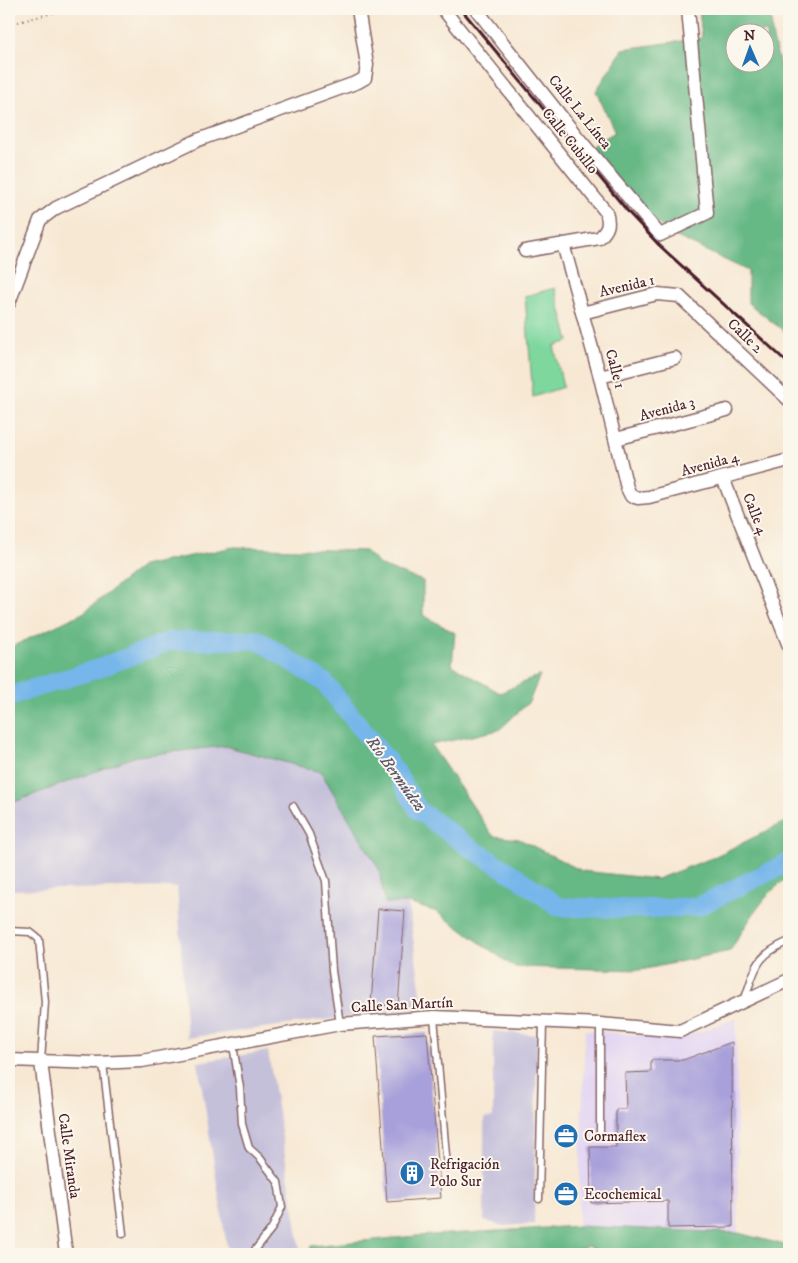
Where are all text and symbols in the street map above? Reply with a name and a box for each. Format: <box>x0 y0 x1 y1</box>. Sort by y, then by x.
north arrow <box>726 22 776 72</box>
text: N <box>744 27 756 45</box>
street label: Calle La Línea <box>544 71 616 154</box>
street label: Calle Cubillo <box>538 104 602 178</box>
street label: Avenida 1 <box>597 270 657 302</box>
street label: Calle 2 <box>723 315 767 358</box>
street label: Calle 1 <box>601 347 629 391</box>
street label: Avenida 3 <box>637 393 697 425</box>
street label: Avenida 4 <box>679 447 742 481</box>
street label: Calle 4 <box>738 490 772 538</box>
water label: Río Bermúdez <box>361 732 430 815</box>
street label: Calle San Martín <box>350 993 454 1017</box>
street label: Calle Miranda <box>54 1112 84 1200</box>
office icon: Cormaflex <box>553 1123 579 1149</box>
place label: Cormaflex <box>584 1127 647 1146</box>
place label: Refrigación Polo Sur <box>430 1155 500 1191</box>
building icon: Refrigación Polo Sur <box>399 1160 425 1186</box>
office icon: Ecochemical <box>553 1181 579 1207</box>
place label: Ecochemical <box>584 1185 662 1204</box>

